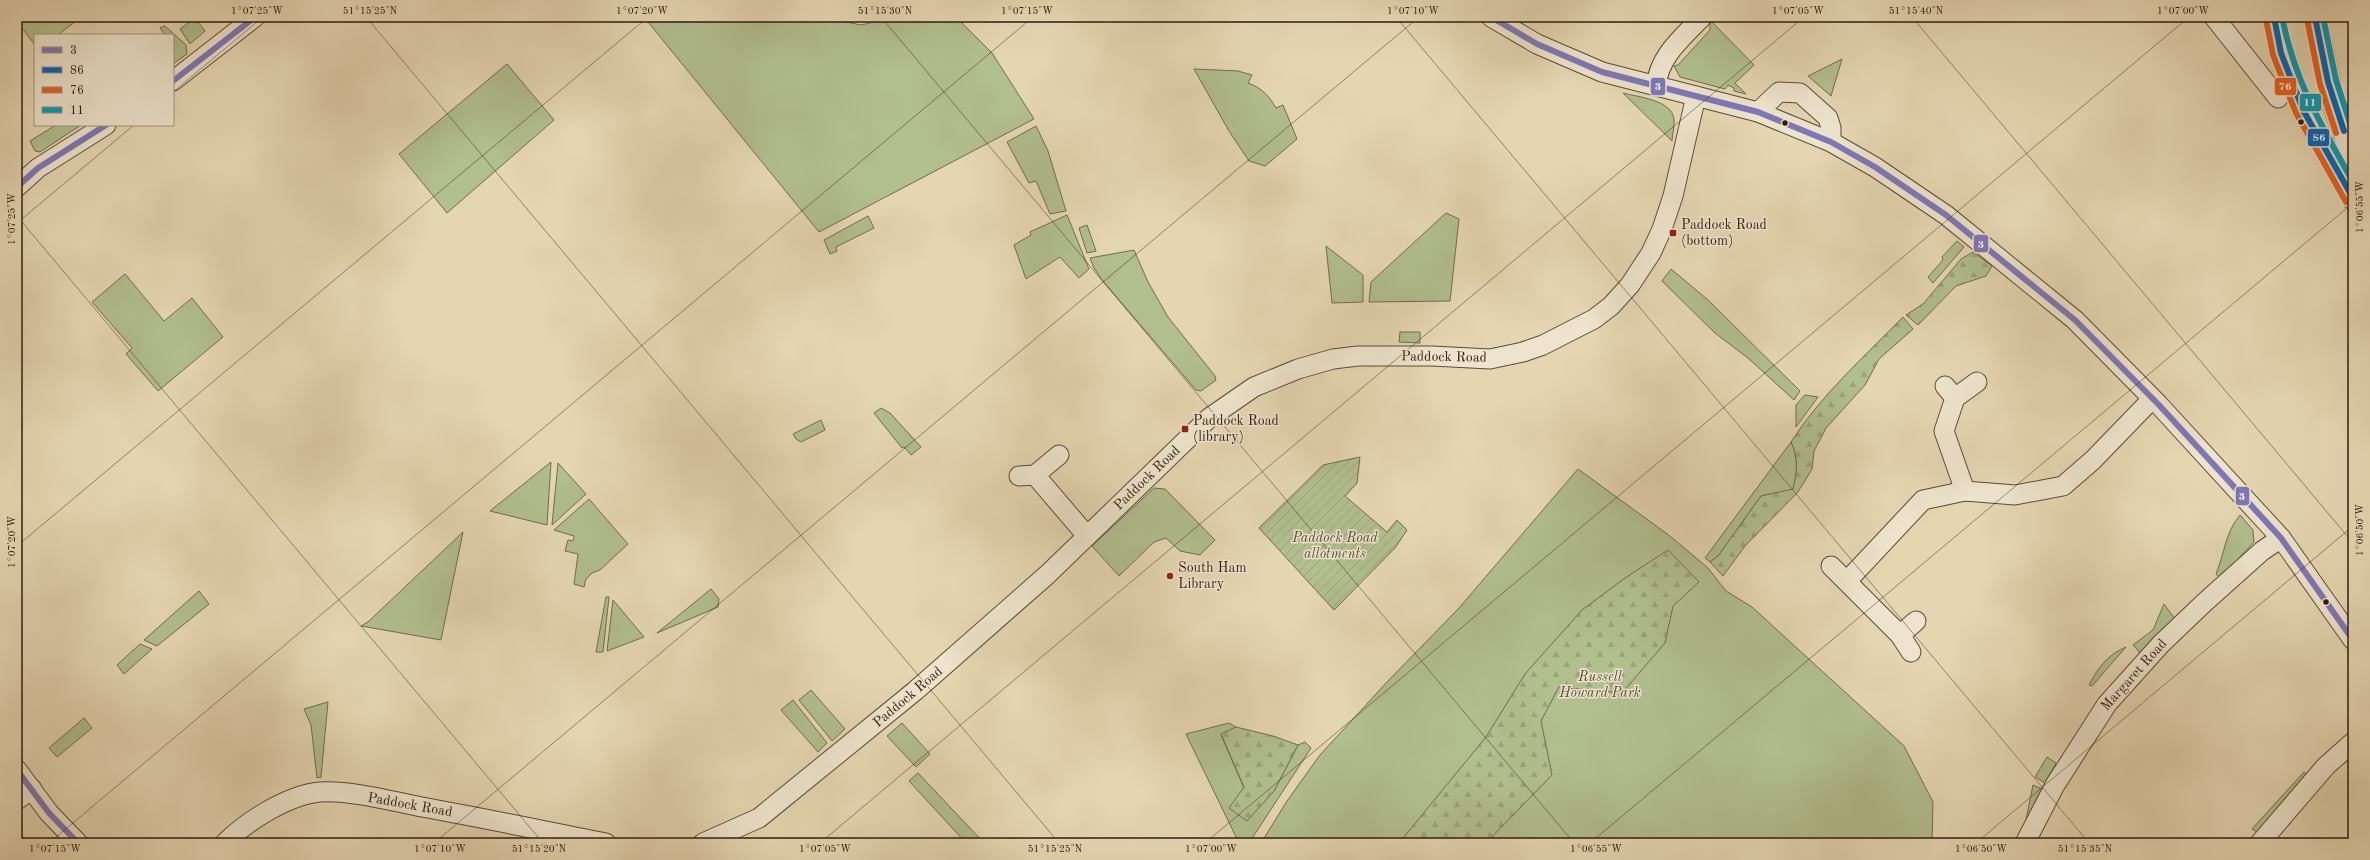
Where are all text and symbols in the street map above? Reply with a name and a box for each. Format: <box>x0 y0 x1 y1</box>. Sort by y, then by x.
text: 1°07'25"W <box>231 6 283 16</box>
text: 51°15'25"N <box>343 6 398 16</box>
text: 1°07'20"W <box>616 6 668 16</box>
text: 51°15'30"N <box>858 6 913 16</box>
text: 1°07'15"W <box>1001 6 1053 16</box>
text: 1°07'10"W <box>1387 6 1439 16</box>
text: 1°07'05"W <box>1772 6 1824 16</box>
text: 51°15'40"N <box>1889 6 1944 16</box>
text: 1°07'00"W <box>2157 6 2209 16</box>
legend <box>34 34 174 126</box>
text: 3 <box>70 45 77 57</box>
text: 86 <box>70 65 84 77</box>
line badge: 3 <box>1650 77 1666 96</box>
line badge: 76 <box>2274 77 2297 96</box>
text: 3 <box>1655 82 1661 93</box>
text: 76 <box>2279 82 2291 93</box>
text: 76 <box>70 85 84 97</box>
line badge: 11 <box>2299 93 2322 112</box>
text: 11 <box>2304 98 2316 109</box>
text: 11 <box>70 105 84 117</box>
unlabelled marker <box>2296 117 2306 127</box>
unlabelled marker <box>1780 118 1790 128</box>
line badge: 86 <box>2307 128 2330 147</box>
text: 86 <box>2313 133 2325 144</box>
text: 1°06'55"W <box>2355 181 2365 233</box>
text: 1°07'25"W <box>7 193 17 245</box>
place label: Paddock Road (bottom) <box>1681 218 1767 248</box>
marker: Paddock Road (bottom) <box>1668 228 1678 238</box>
line badge: 3 <box>1973 234 1989 253</box>
text: 3 <box>1978 240 1984 251</box>
street label: Paddock Road <box>1401 349 1487 365</box>
place label: Paddock Road (library) <box>1193 414 1279 444</box>
marker: Paddock Road (library) <box>1180 424 1190 434</box>
street label: Paddock Road <box>1111 443 1183 513</box>
line badge: 3 <box>2235 486 2250 506</box>
text: 3 <box>2239 492 2245 503</box>
text: 1°06'50"W <box>2355 504 2365 556</box>
text: 1°07'20"W <box>7 516 17 568</box>
park label: Paddock Road allotments <box>1291 531 1378 561</box>
place label: South Ham Library <box>1178 561 1247 591</box>
marker: South Ham Library <box>1165 571 1175 581</box>
unlabelled marker <box>2321 597 2331 607</box>
street label: Margaret Road <box>2098 636 2170 714</box>
street label: Paddock Road <box>871 664 945 730</box>
park label: Russell Howard Park <box>1558 670 1641 700</box>
street label: Paddock Road <box>366 791 454 819</box>
text: 1°07'15"W <box>29 844 81 854</box>
text: 1°07'10"W <box>414 844 466 854</box>
text: 51°15'20"N <box>512 844 567 854</box>
text: 1°07'05"W <box>799 844 851 854</box>
text: 51°15'25"N <box>1028 844 1083 854</box>
text: 1°07'00"W <box>1185 844 1237 854</box>
text: 1°06'55"W <box>1570 844 1622 854</box>
text: 1°06'50"W <box>1955 844 2007 854</box>
text: 51°15'35"N <box>2058 844 2113 854</box>

